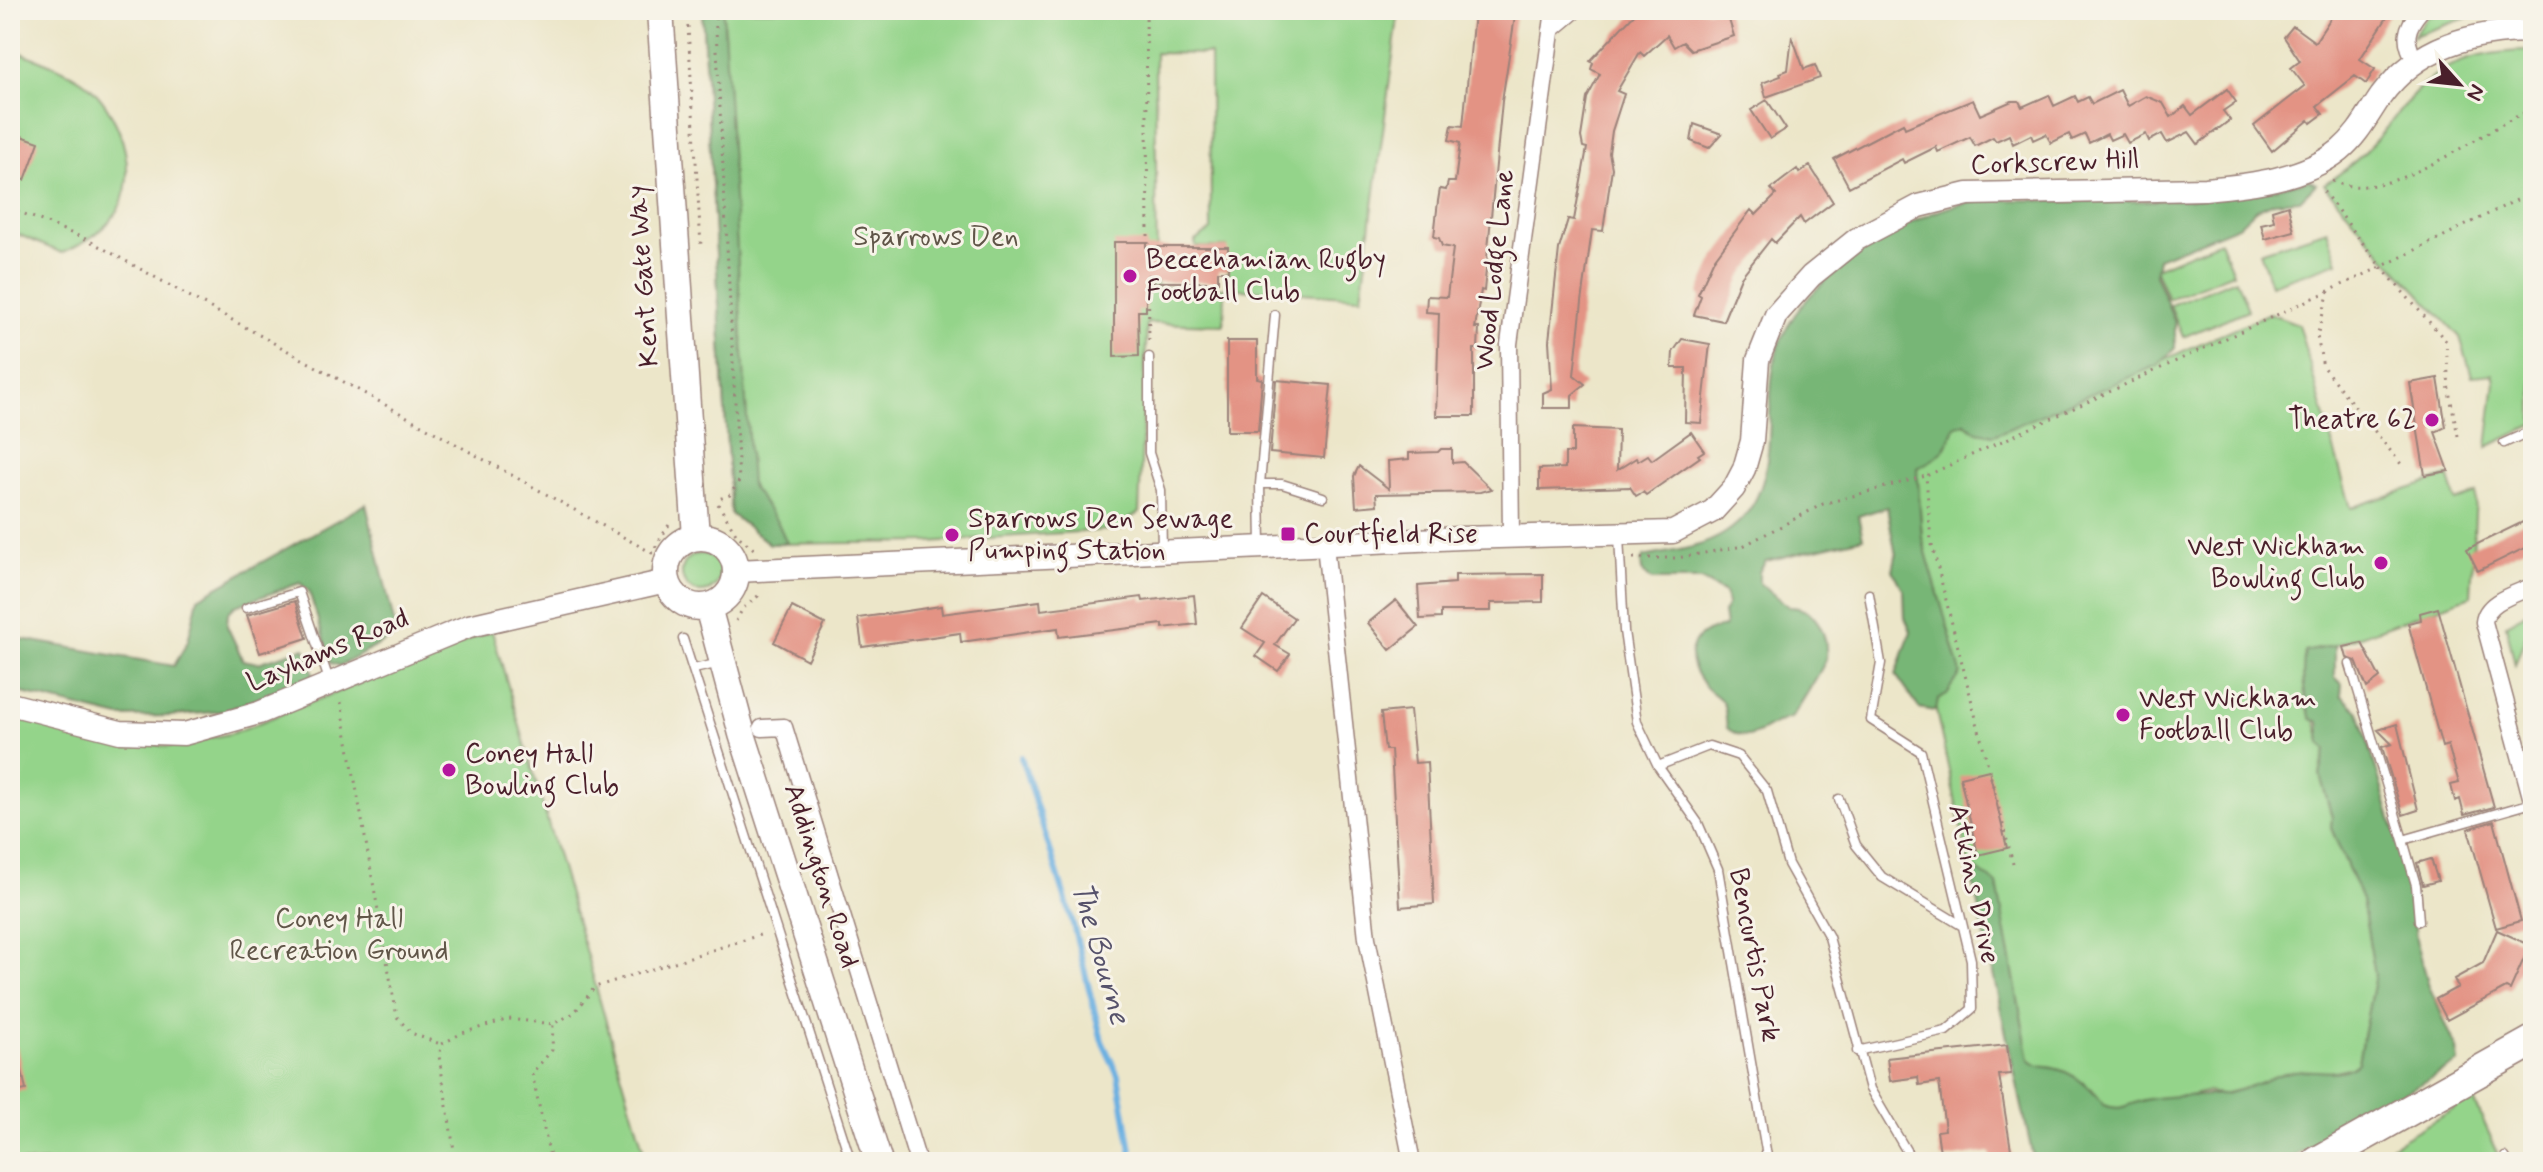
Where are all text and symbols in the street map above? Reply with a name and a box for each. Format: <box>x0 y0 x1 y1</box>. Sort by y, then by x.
north arrow <box>2419 44 2499 124</box>
text: N <box>2459 79 2491 105</box>
street label: Corkscrew Hill <box>1970 142 2140 184</box>
street label: Wood Lodge Lane <box>1466 168 1527 373</box>
street label: Kent Gate Way <box>619 184 669 368</box>
park label: Sparrows Den <box>853 219 1019 256</box>
place label: Beccehamian Rugby Football Club <box>1146 242 1386 311</box>
marker: Beccehamian Rugby Football Club <box>1121 267 1139 285</box>
place label: Theatre 62 <box>2288 402 2416 439</box>
marker: Theatre 62 <box>2423 411 2441 429</box>
place label: Sparrows Den Sewage Pumping Station <box>968 501 1233 573</box>
place label: Courtfield Rise <box>1304 516 1478 553</box>
marker: Courtfield Rise <box>1279 525 1297 543</box>
marker: Sparrows Den Sewage Pumping Station <box>943 526 961 544</box>
place label: West Wickham Bowling Club <box>2187 529 2365 601</box>
marker: West Wickham Bowling Club <box>2372 554 2390 572</box>
street label: Layhams Road <box>241 600 415 702</box>
place label: West Wickham Football Club <box>2139 681 2317 750</box>
marker: West Wickham Football Club <box>2114 706 2132 724</box>
place label: Coney Hall Bowling Club <box>465 736 619 808</box>
marker: Coney Hall Bowling Club <box>440 761 458 779</box>
street label: Addington Road <box>774 779 868 973</box>
street label: Atkins Drive <box>1938 801 2008 967</box>
street label: Bencurtis Park <box>1719 865 1789 1045</box>
water label: The Bourne <box>1061 877 1139 1030</box>
park label: Coney Hall Recreation Ground <box>230 901 448 970</box>

